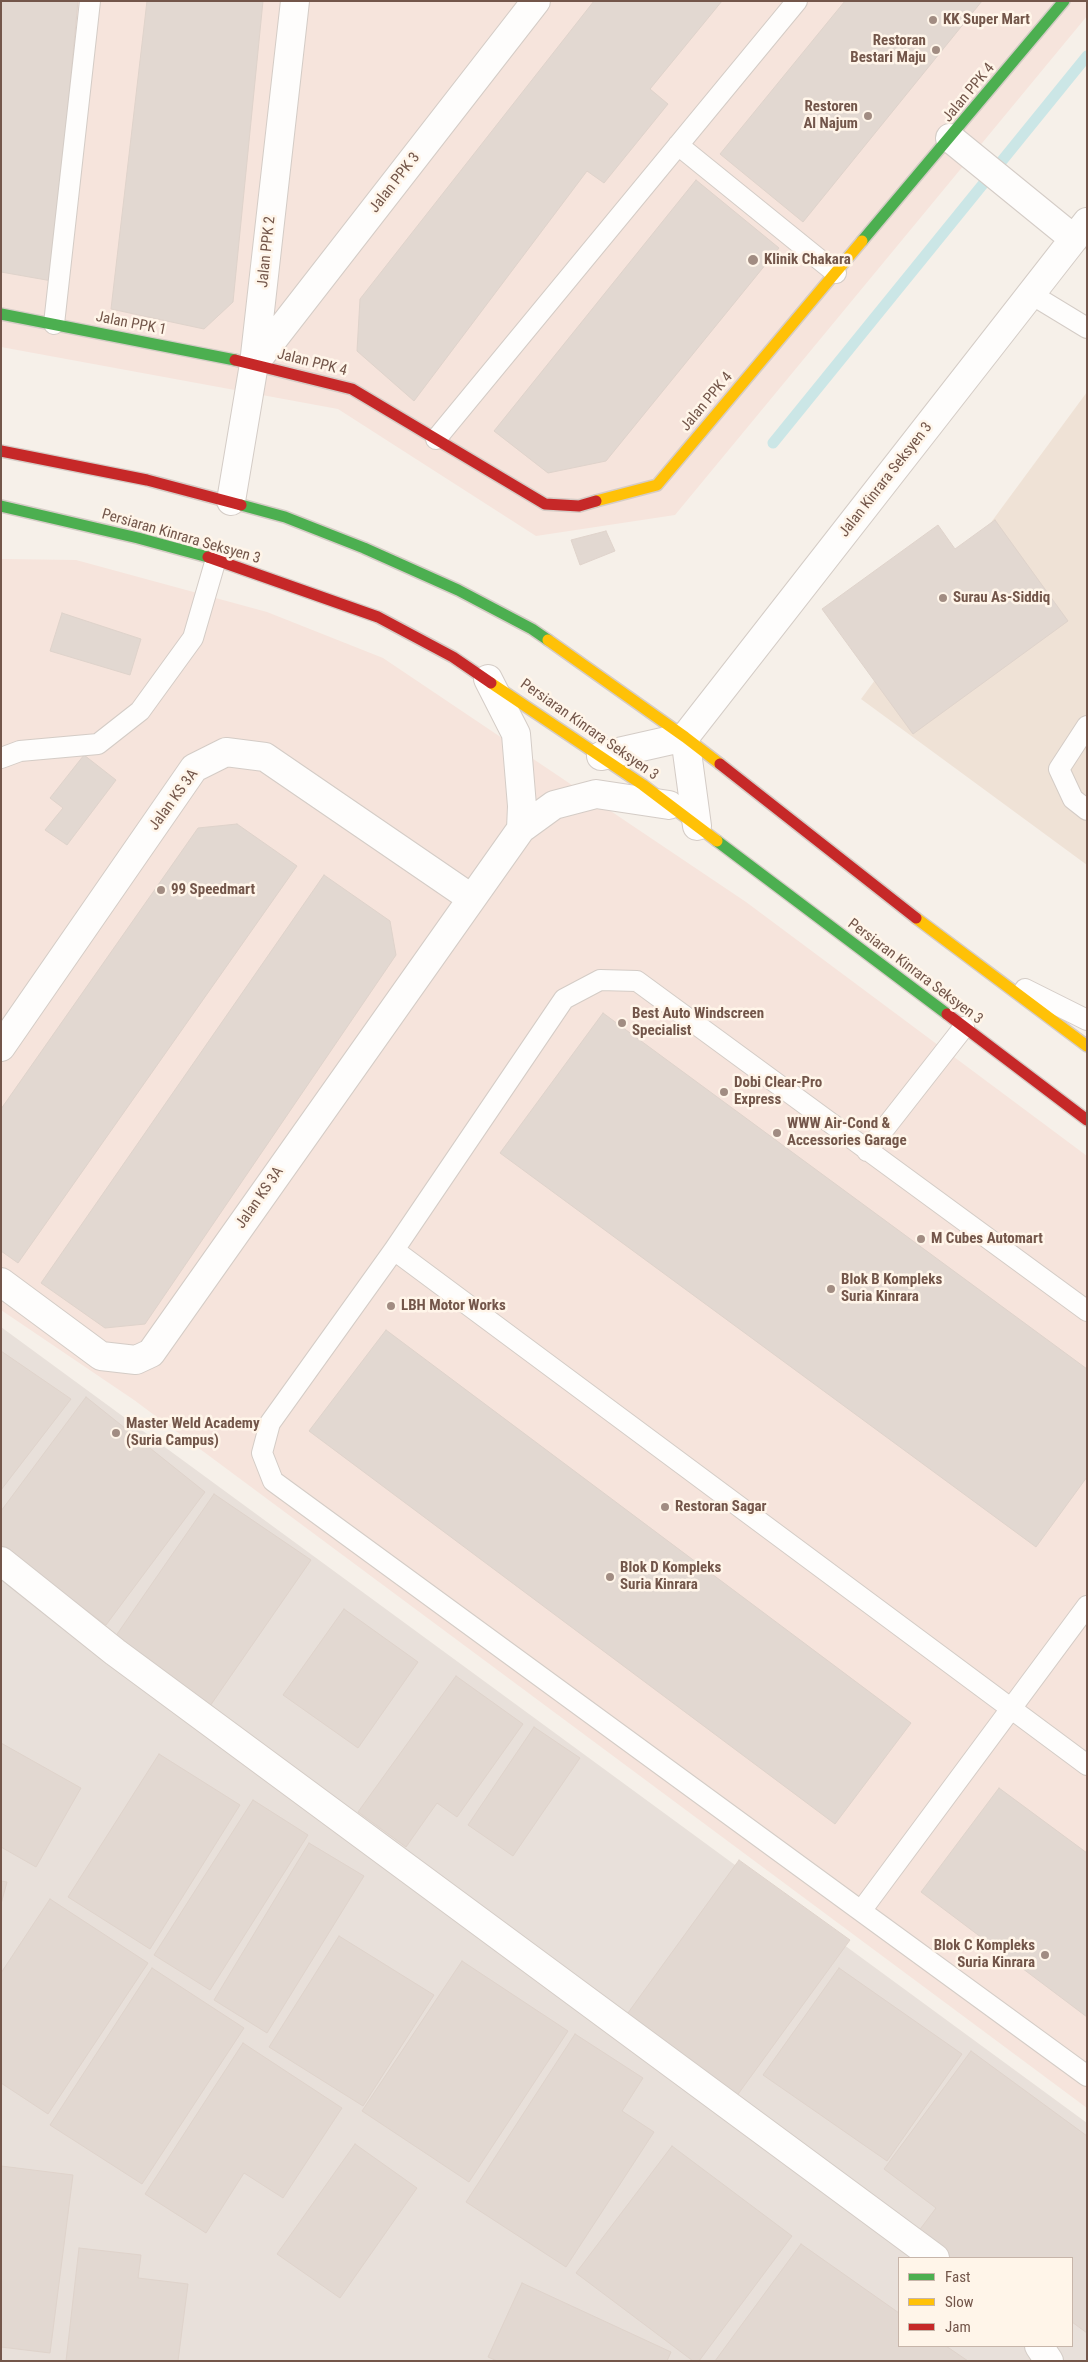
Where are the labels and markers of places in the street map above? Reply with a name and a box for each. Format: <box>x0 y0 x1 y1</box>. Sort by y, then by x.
place label: KK Super Mart <box>943 11 1030 29</box>
marker: KK Super Mart <box>927 14 939 26</box>
place label: Restoran Bestari Maju <box>850 32 926 67</box>
marker: Restoran Bestari Maju <box>930 44 942 56</box>
place label: Restoren Al Najum <box>803 98 858 133</box>
marker: Restoren Al Najum <box>862 110 874 122</box>
place label: Klinik Chakara <box>764 251 851 269</box>
marker: Klinik Chakara <box>746 253 760 267</box>
place label: Surau As-Siddiq <box>953 589 1050 607</box>
marker: Surau As-Siddiq <box>937 592 949 604</box>
place label: 99 Speedmart <box>171 881 255 899</box>
marker: 99 Speedmart <box>155 884 167 896</box>
place label: Best Auto Windscreen Specialist <box>632 1005 764 1040</box>
marker: Best Auto Windscreen Specialist <box>616 1017 628 1029</box>
place label: Dobi Clear-Pro Express <box>734 1074 822 1109</box>
marker: Dobi Clear-Pro Express <box>718 1086 730 1098</box>
place label: WWW Air-Cond & Accessories Garage <box>787 1115 907 1150</box>
marker: WWW Air-Cond & Accessories Garage <box>771 1127 783 1139</box>
place label: M Cubes Automart <box>931 1230 1043 1248</box>
marker: M Cubes Automart <box>915 1233 927 1245</box>
place label: Blok B Kompleks Suria Kinrara <box>841 1271 942 1306</box>
marker: Blok B Kompleks Suria Kinrara <box>825 1283 837 1295</box>
place label: LBH Motor Works <box>401 1297 506 1315</box>
marker: LBH Motor Works <box>385 1300 397 1312</box>
place label: Master Weld Academy (Suria Campus) <box>126 1415 260 1450</box>
marker: Master Weld Academy (Suria Campus) <box>110 1427 122 1439</box>
place label: Restoran Sagar <box>675 1498 767 1516</box>
marker: Restoran Sagar <box>659 1501 671 1513</box>
place label: Blok D Kompleks Suria Kinrara <box>620 1559 721 1594</box>
marker: Blok D Kompleks Suria Kinrara <box>604 1571 616 1583</box>
place label: Blok C Kompleks Suria Kinrara <box>934 1937 1035 1972</box>
marker: Blok C Kompleks Suria Kinrara <box>1039 1949 1051 1961</box>

